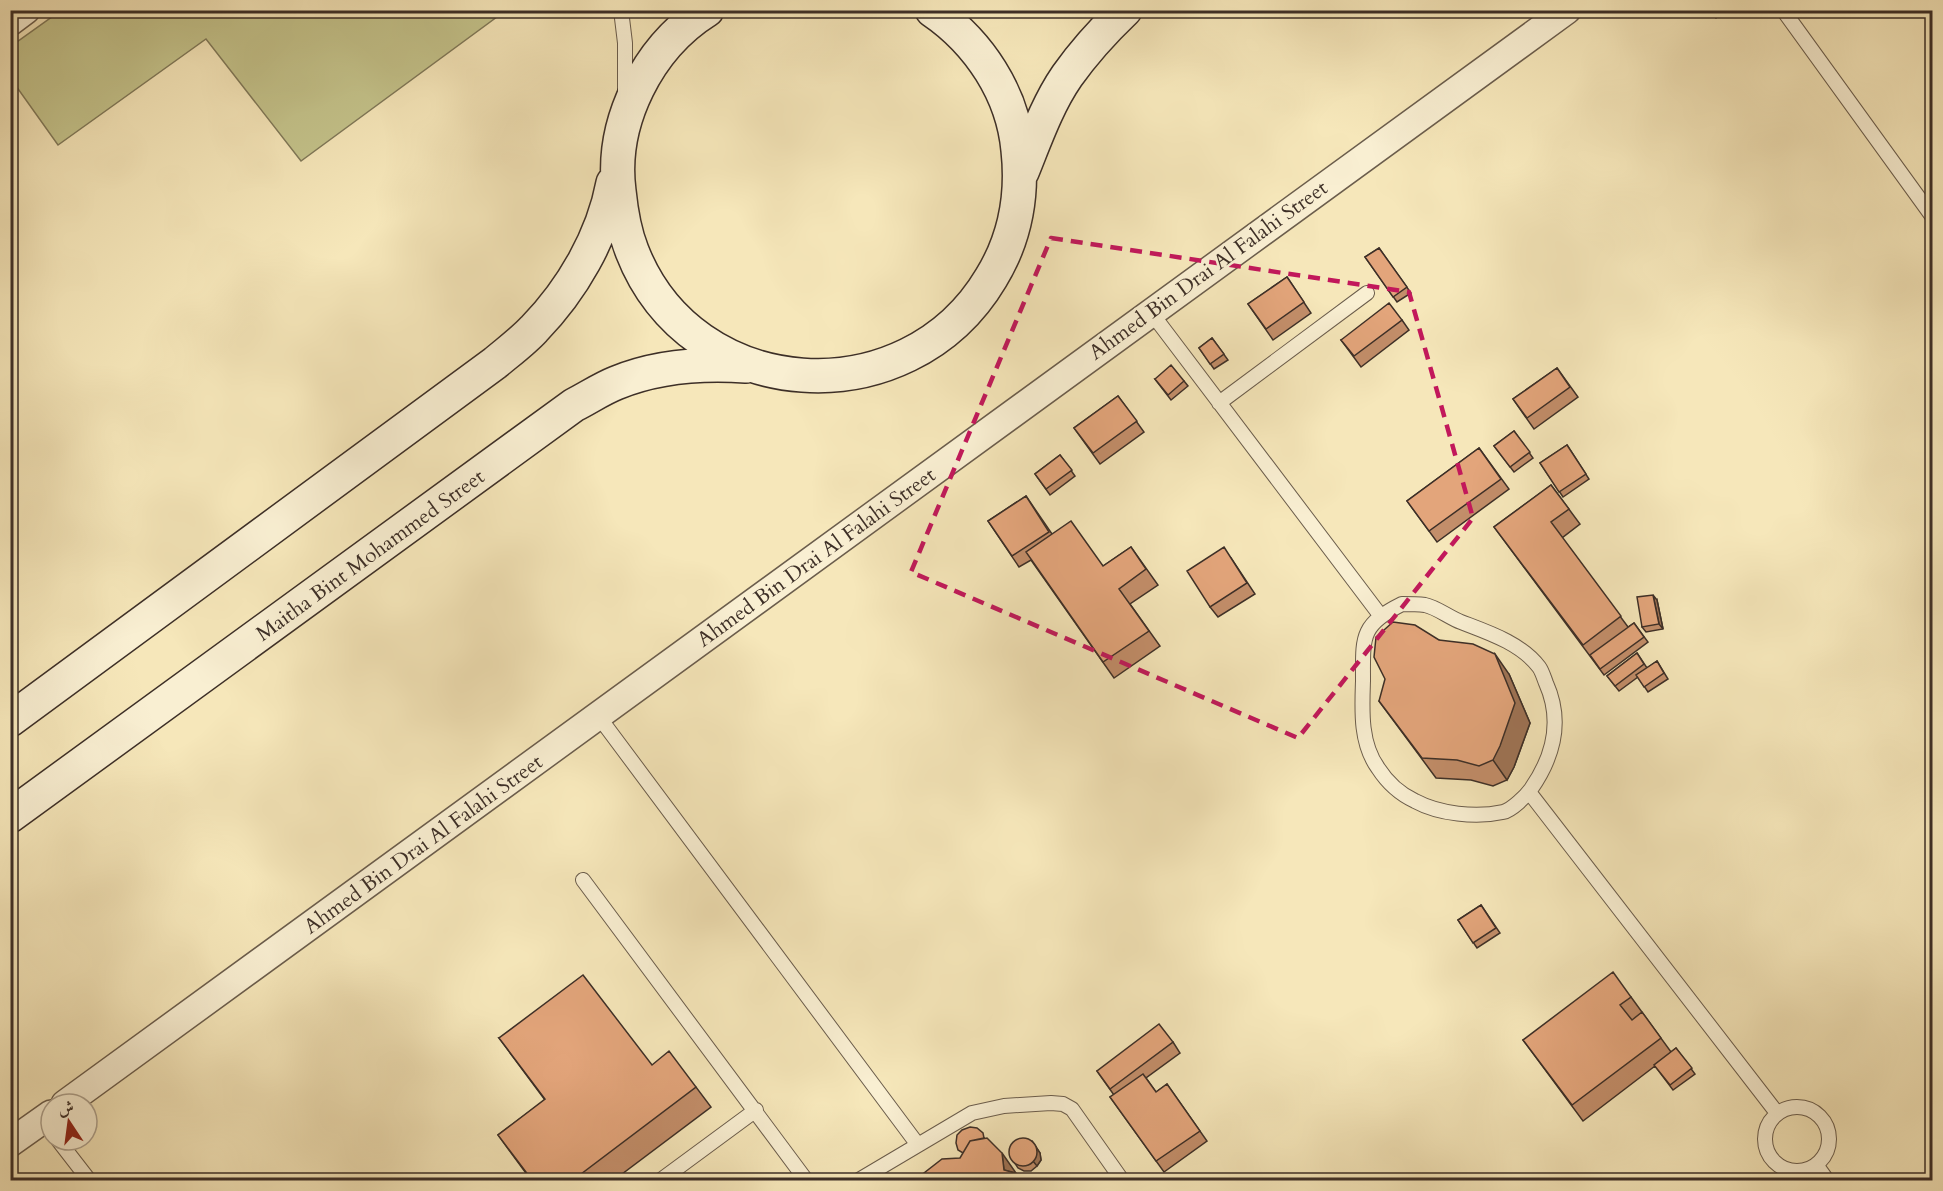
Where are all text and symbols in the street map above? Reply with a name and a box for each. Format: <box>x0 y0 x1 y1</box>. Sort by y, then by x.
street label: Ahmed Bin Drai Al Falahi Street <box>1083 174 1334 367</box>
street label: Ahmed Bin Drai Al Falahi Street <box>691 461 942 654</box>
street label: Maitha Bint Mohammed Street <box>250 462 491 648</box>
street label: Ahmed Bin Drai Al Falahi Street <box>298 748 549 941</box>
north arrow <box>39 1092 99 1152</box>
text: ش <box>56 1096 76 1121</box>

